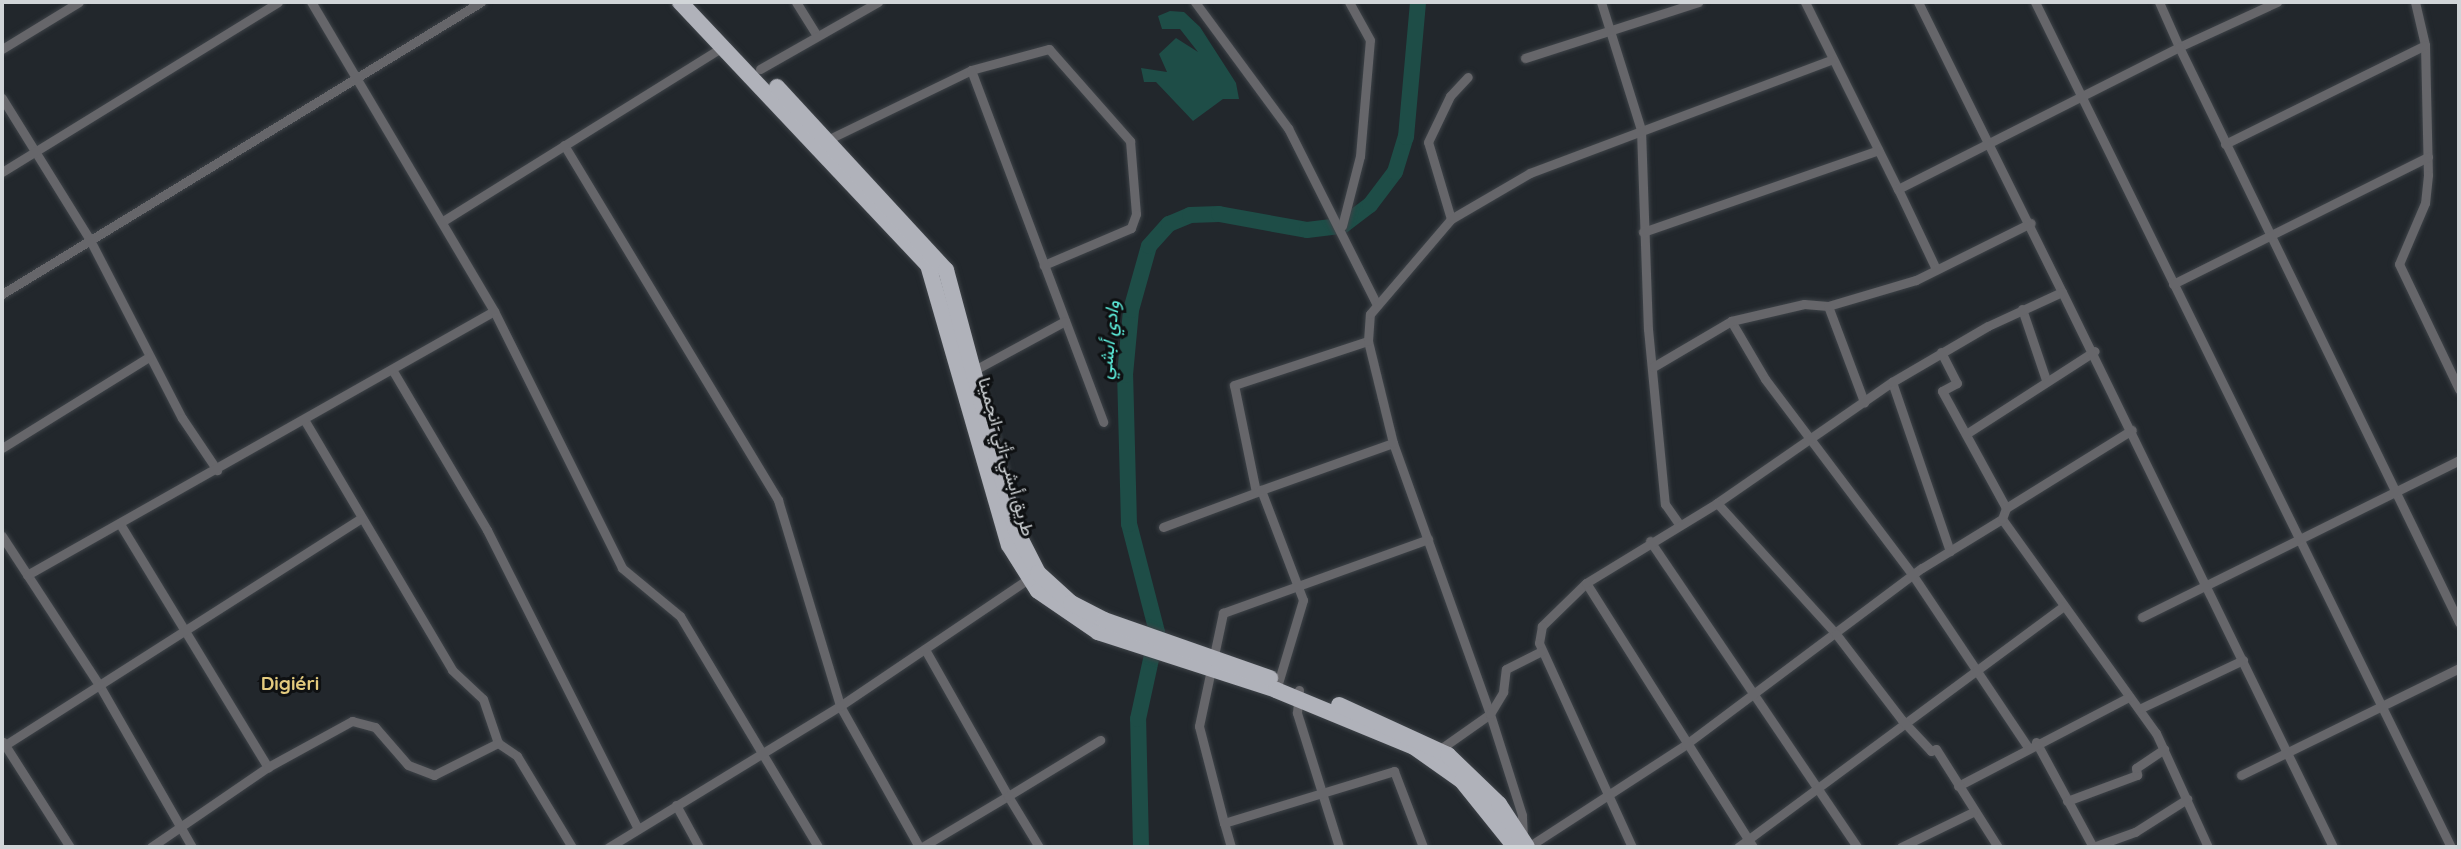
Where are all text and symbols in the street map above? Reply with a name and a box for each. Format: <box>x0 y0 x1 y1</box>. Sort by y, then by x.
water label: وادي أبشي <box>1094 300 1124 380</box>
street label: طريق أبشي-أتي-انجمينا <box>973 375 1039 539</box>
district label: Digiéri <box>261 673 319 695</box>

